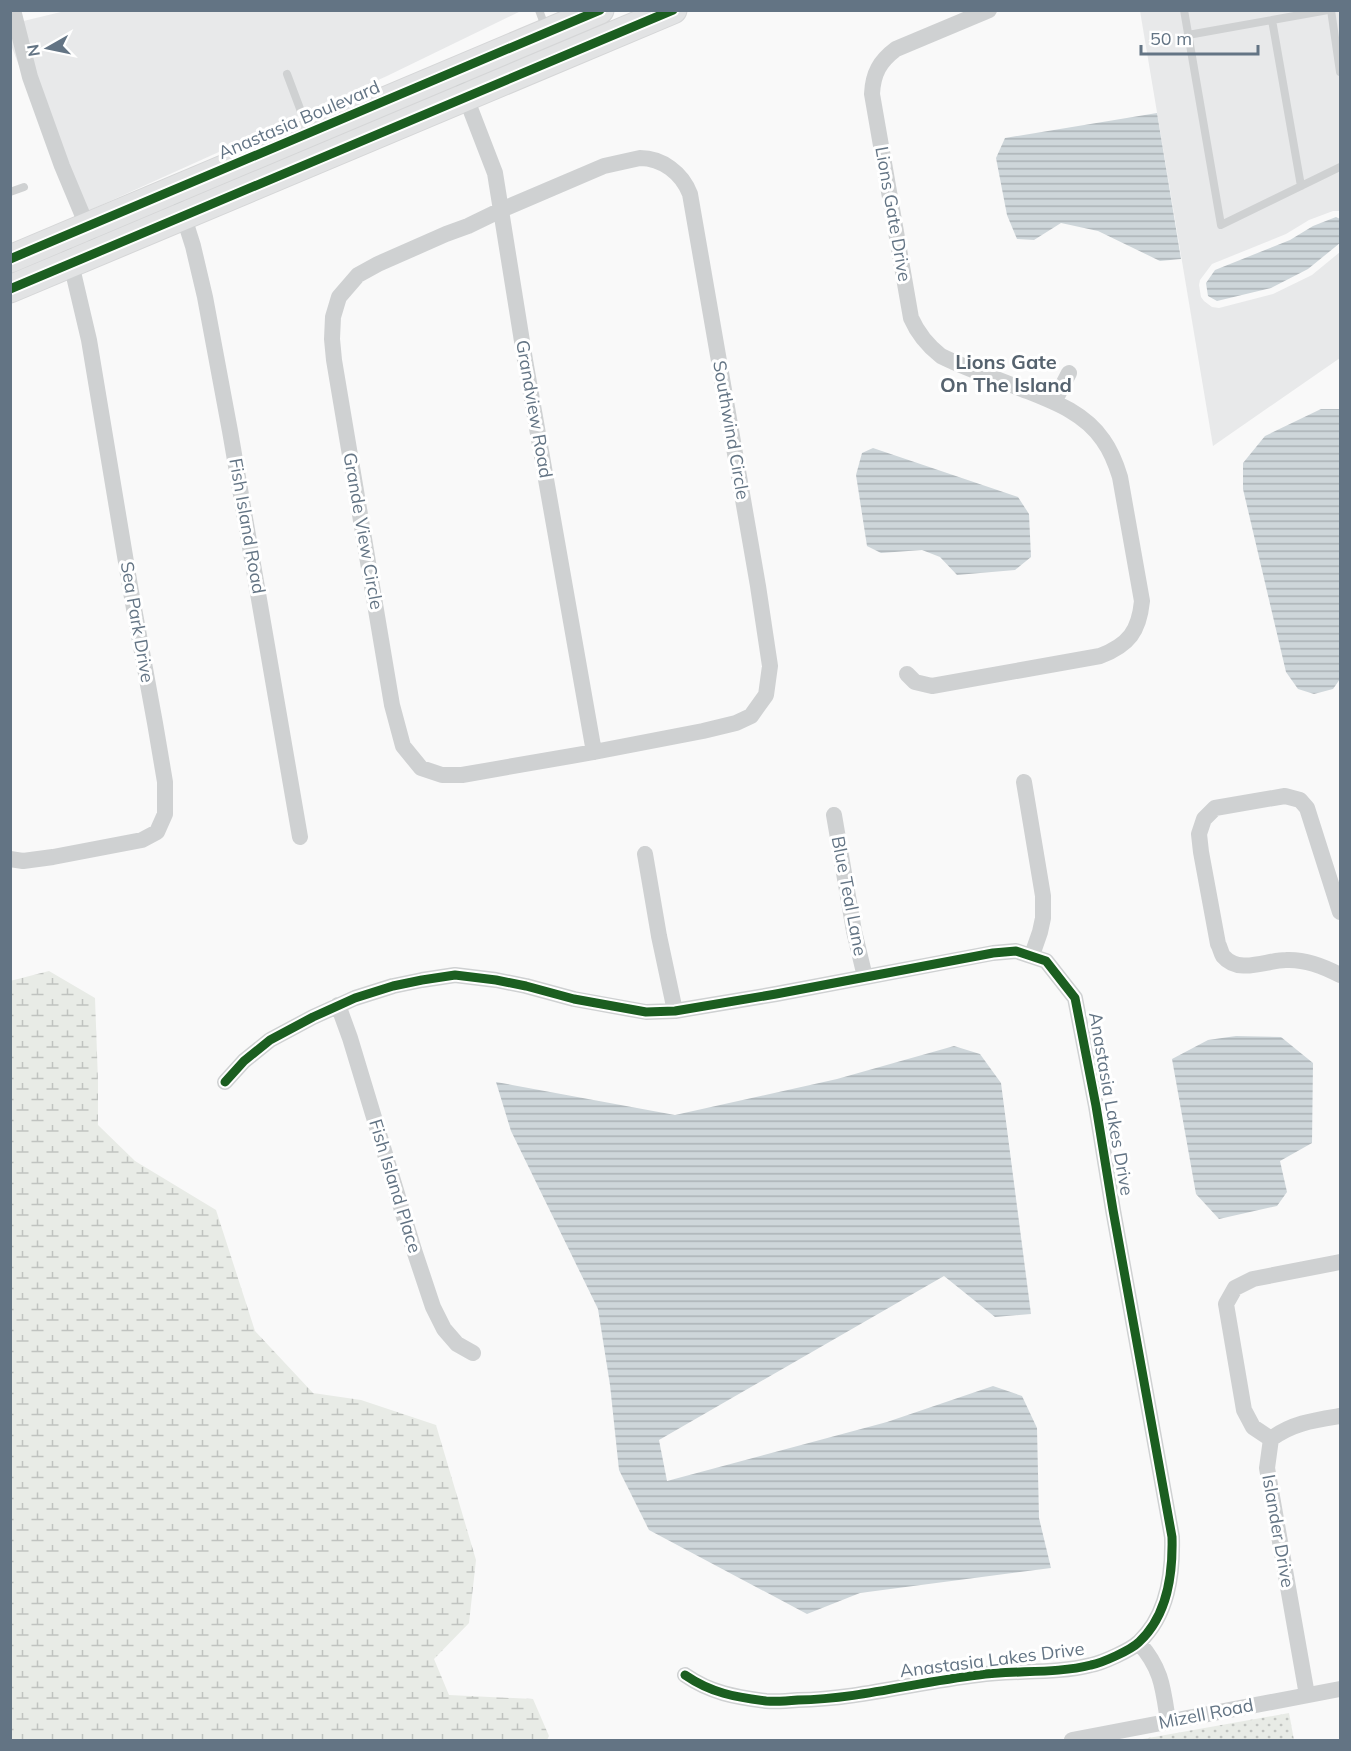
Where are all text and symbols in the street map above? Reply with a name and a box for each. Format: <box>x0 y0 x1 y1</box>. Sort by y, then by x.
north arrow <box>18 18 78 78</box>
scale bar <box>1141 18 1258 56</box>
text: 50 m <box>1150 27 1192 50</box>
text: N <box>22 43 44 58</box>
street label: Anastasia Boulevard <box>214 75 383 164</box>
street label: Lions Gate Drive <box>870 145 917 283</box>
street label: Grandview Road <box>511 338 558 480</box>
district label: Lions Gate On The Island <box>940 349 1072 397</box>
street label: Southwind Circle <box>708 359 755 501</box>
street label: Grande View Circle <box>338 451 389 611</box>
street label: Fish Island Road <box>224 456 271 596</box>
street label: Sea Park Drive <box>116 560 159 684</box>
street label: Blue Teal Lane <box>827 834 872 958</box>
street label: Anastasia Lakes Drive <box>1084 1010 1139 1197</box>
street label: Fish Island Place <box>364 1116 427 1255</box>
street label: Islander Drive <box>1257 1473 1300 1589</box>
street label: Anastasia Lakes Drive <box>898 1637 1086 1682</box>
street label: Mizell Road <box>1157 1693 1255 1734</box>

